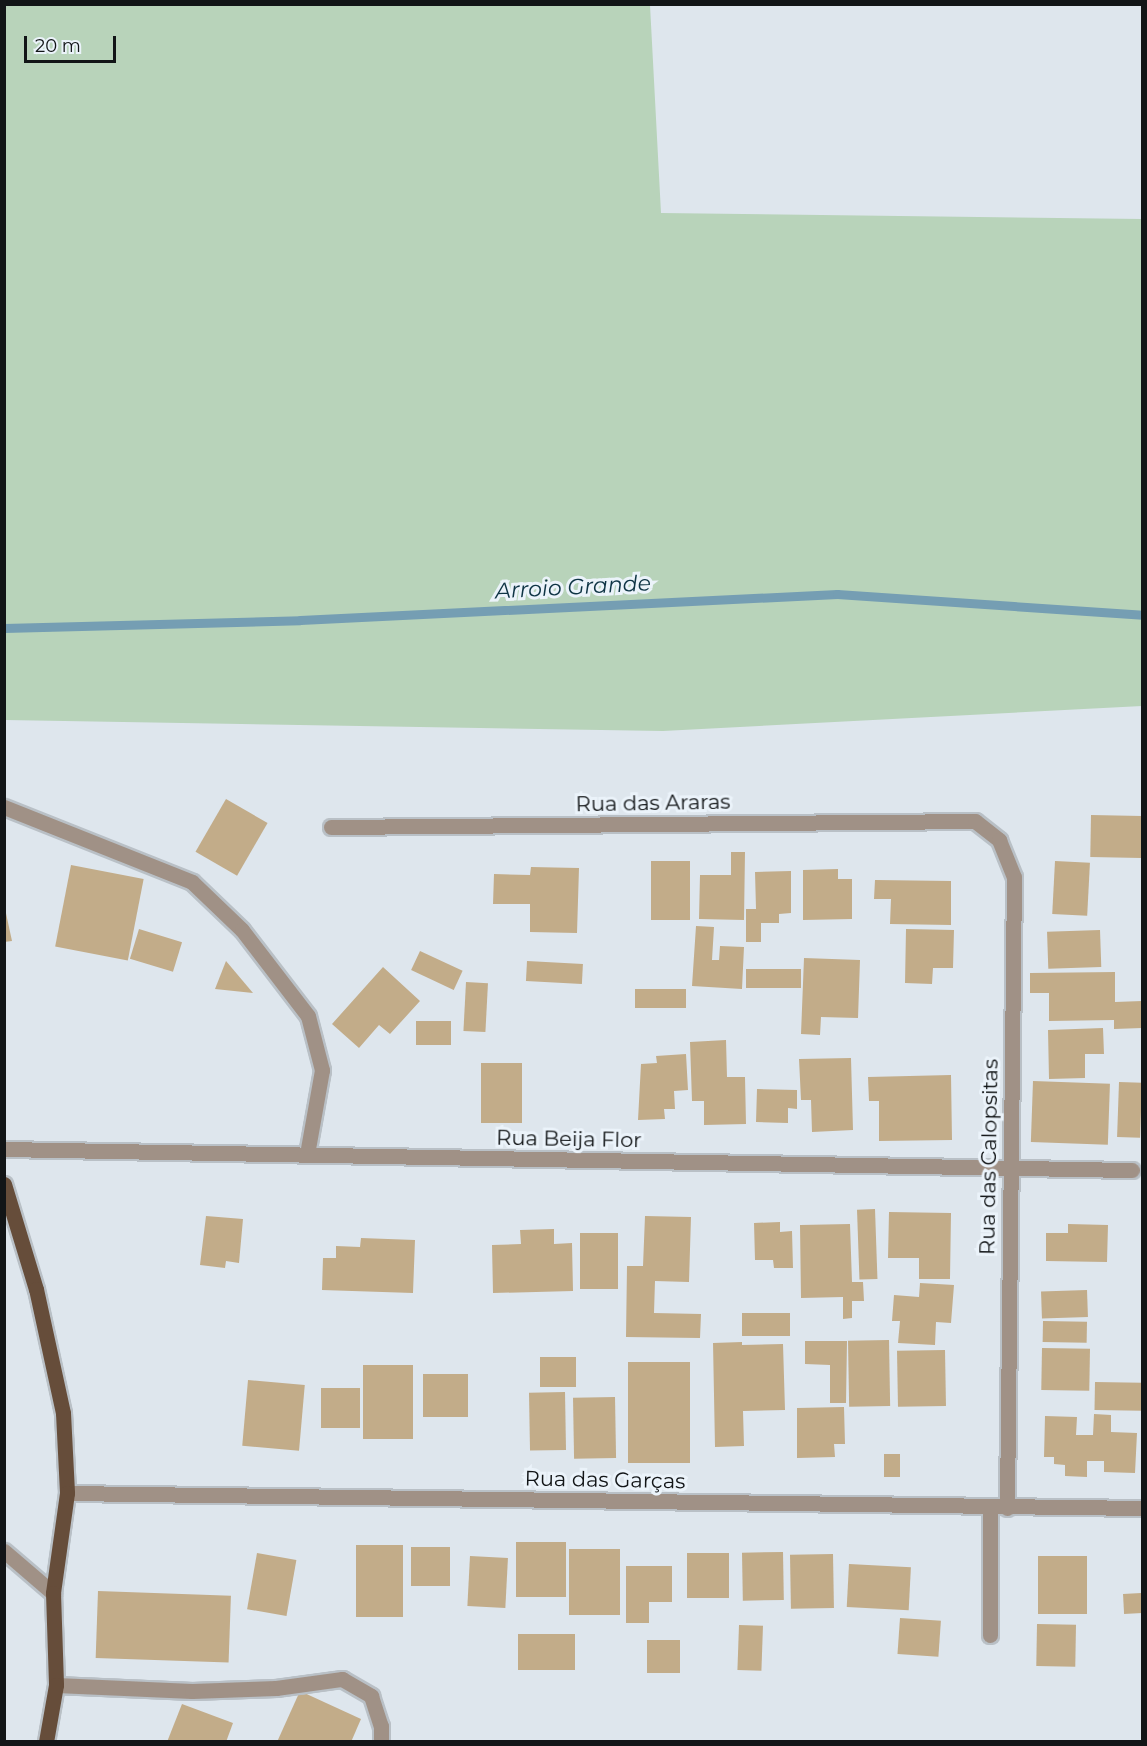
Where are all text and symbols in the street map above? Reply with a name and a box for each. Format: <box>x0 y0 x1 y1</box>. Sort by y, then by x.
scale bar <box>27 24 118 62</box>
text: 20 m <box>35 35 81 57</box>
water label: Arroio Grande <box>495 570 651 604</box>
street label: Rua das Araras <box>575 789 731 817</box>
street label: Rua das Calopsitas <box>975 1059 1003 1255</box>
street label: Rua Beija Flor <box>496 1125 642 1153</box>
street label: Rua das Garças <box>524 1466 686 1494</box>

